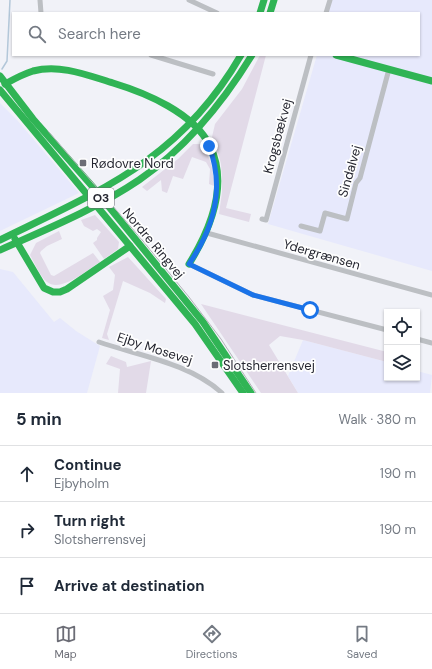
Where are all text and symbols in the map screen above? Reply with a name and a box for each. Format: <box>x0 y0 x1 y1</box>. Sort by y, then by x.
search box <box>12 12 420 56</box>
icon: search <box>26 23 48 45</box>
text: Search here <box>58 24 141 44</box>
street label: Krogsbækvej <box>259 97 296 176</box>
route end <box>200 137 218 155</box>
street label: Sindalvej <box>334 143 365 199</box>
place label: Rødovre Nord <box>91 155 174 172</box>
marker: Rødovre Nord <box>78 158 88 168</box>
road number: O3 <box>88 188 114 208</box>
street label: Nordre Ringvej <box>119 204 188 282</box>
street label: Ydergrænsen <box>281 235 362 274</box>
route start <box>301 301 319 319</box>
map controls <box>384 309 420 381</box>
button: locate <box>384 309 420 345</box>
street label: Ejby Mosevej <box>115 328 195 369</box>
button: layers <box>384 345 420 381</box>
place label: Slotsherrensvej <box>223 357 315 374</box>
marker: Slotsherrensvej <box>210 360 220 370</box>
text: 5 min <box>16 408 62 430</box>
text: Walk · 380 m <box>339 411 416 428</box>
text: Continue <box>54 455 122 475</box>
icon: ahead <box>16 463 38 485</box>
text: 190 m <box>380 465 416 482</box>
text: Ejbyholm <box>54 475 109 492</box>
text: Turn right <box>54 511 125 531</box>
icon: right <box>16 519 38 541</box>
text: 190 m <box>380 521 416 538</box>
text: Slotsherrensvej <box>54 531 146 548</box>
icon: arrive <box>16 575 38 597</box>
text: Arrive at destination <box>54 576 205 596</box>
tab: Map <box>55 623 77 661</box>
tab: Directions <box>186 623 238 661</box>
tab: Saved <box>347 623 377 661</box>

